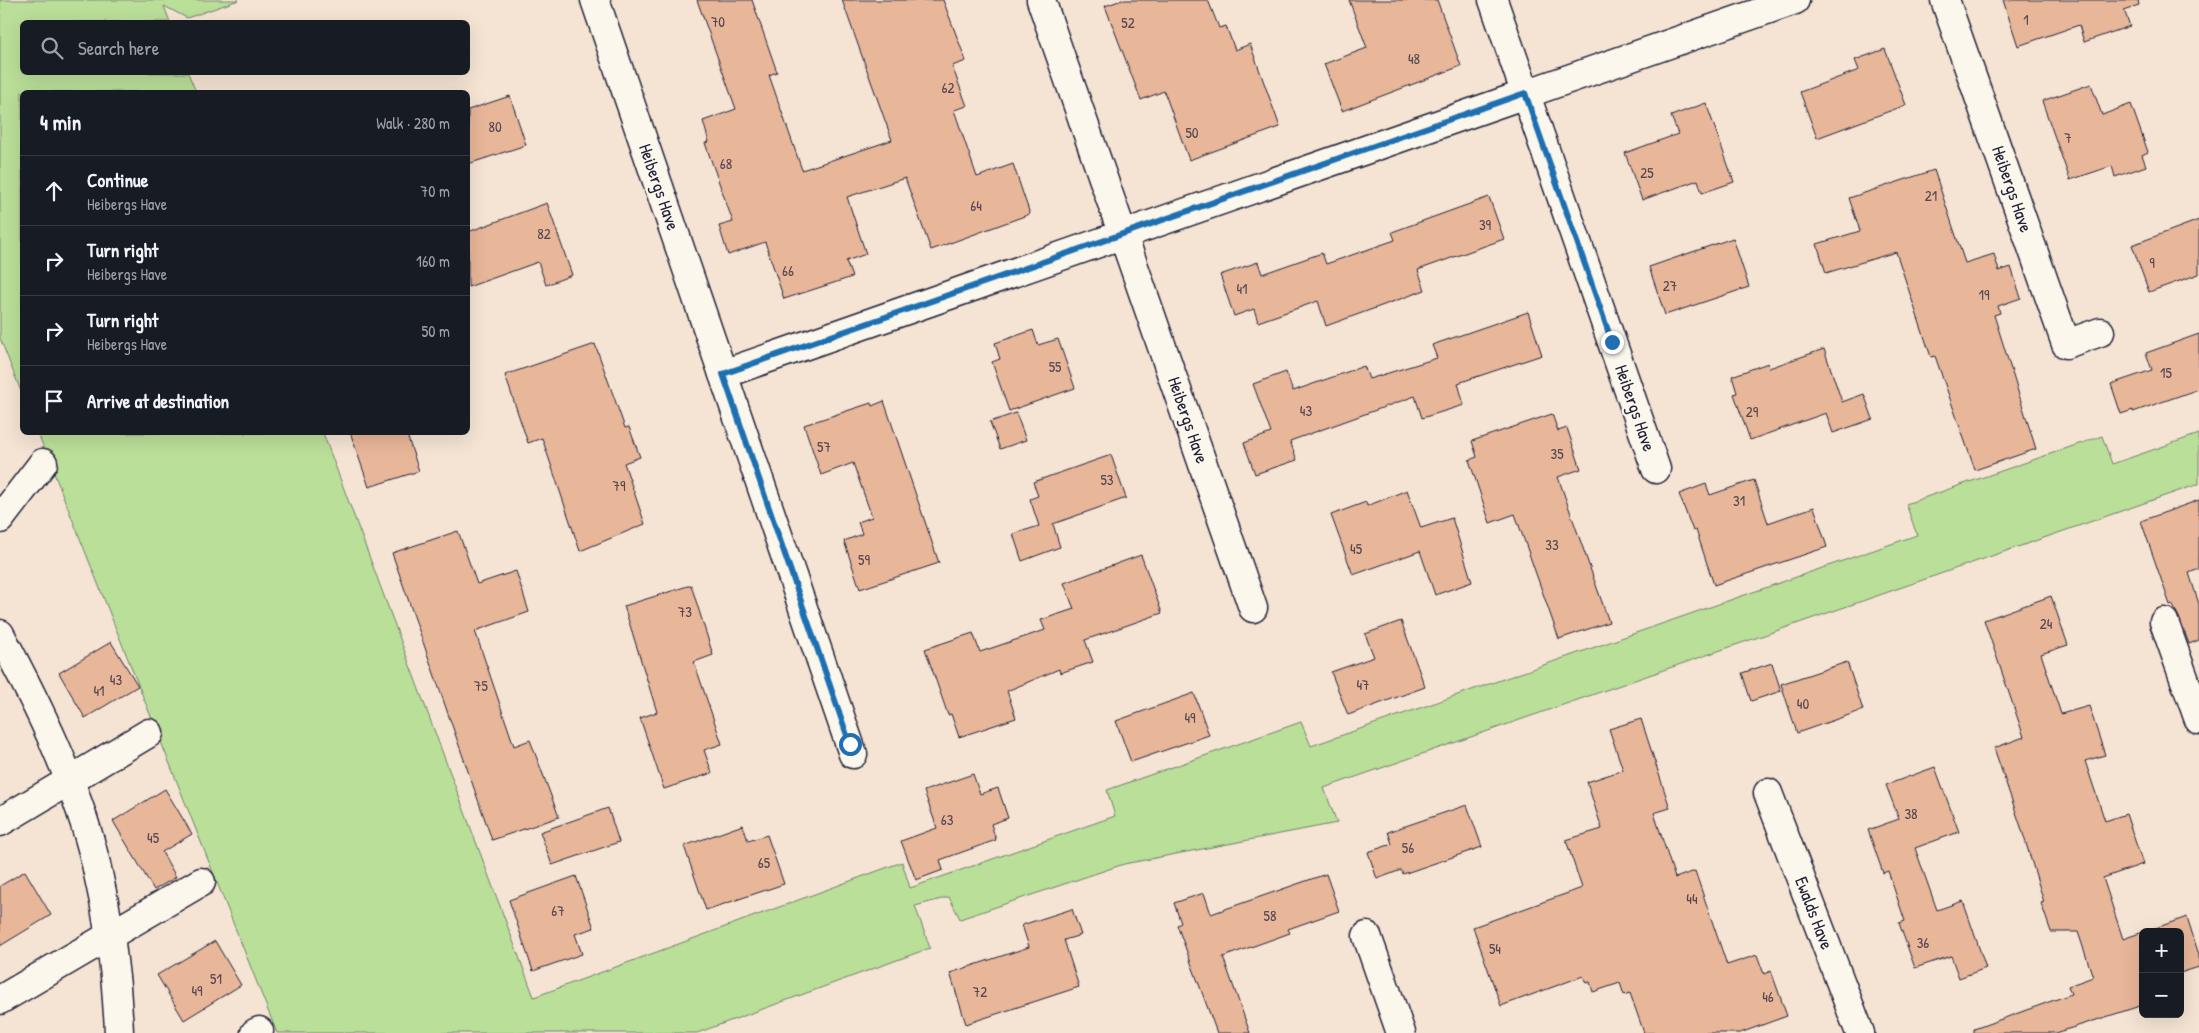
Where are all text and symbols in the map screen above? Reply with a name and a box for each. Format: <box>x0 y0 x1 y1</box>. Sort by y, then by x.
house number: 1 <box>2023 9 2029 30</box>
house number: 70 <box>711 11 725 32</box>
house number: 52 <box>1121 12 1135 33</box>
search box <box>20 20 470 75</box>
icon: search <box>38 34 66 62</box>
text: Search here <box>78 35 159 61</box>
house number: 48 <box>1408 48 1420 69</box>
house number: 62 <box>941 77 955 98</box>
text: 4 min <box>40 108 81 137</box>
text: Walk · 280 m <box>376 112 450 134</box>
house number: 80 <box>488 116 502 137</box>
house number: 50 <box>1185 122 1199 143</box>
house number: 7 <box>2064 127 2072 148</box>
street label: Heibergs Have <box>633 140 686 233</box>
street label: Heibergs Have <box>1986 142 2039 235</box>
house number: 68 <box>720 153 732 174</box>
house number: 25 <box>1640 162 1654 183</box>
text: Continue <box>87 167 148 193</box>
icon: ahead <box>40 177 68 205</box>
text: 70 m <box>420 180 450 202</box>
house number: 21 <box>1925 185 1937 206</box>
text: Heibergs Have <box>87 193 167 215</box>
house number: 64 <box>970 195 982 216</box>
house number: 39 <box>1479 214 1492 235</box>
house number: 82 <box>537 223 551 244</box>
text: Turn right <box>87 237 158 263</box>
icon: right <box>40 247 68 275</box>
text: 160 m <box>416 250 450 272</box>
house number: 9 <box>2149 252 2155 273</box>
house number: 66 <box>782 260 794 281</box>
text: Heibergs Have <box>87 263 167 285</box>
house number: 27 <box>1663 275 1677 296</box>
house number: 41 <box>1236 278 1248 299</box>
house number: 19 <box>1979 284 1990 305</box>
text: Turn right <box>87 307 158 333</box>
icon: right <box>40 317 68 345</box>
text: 50 m <box>422 320 450 342</box>
route end <box>1601 331 1624 354</box>
text: Heibergs Have <box>87 333 167 355</box>
house number: 55 <box>1049 356 1062 377</box>
street label: Heibergs Have <box>1609 361 1662 454</box>
house number: 15 <box>2160 362 2173 383</box>
street label: Heibergs Have <box>1162 373 1215 466</box>
icon: arrive <box>40 387 68 415</box>
text: Arrive at destination <box>87 388 229 414</box>
house number: 43 <box>1300 400 1312 421</box>
house number: 29 <box>1746 401 1759 422</box>
house number: 57 <box>817 436 831 457</box>
house number: 35 <box>1550 443 1564 464</box>
house number: 53 <box>1100 469 1114 490</box>
house number: 79 <box>613 475 626 496</box>
house number: 31 <box>1733 490 1745 511</box>
house number: 33 <box>1545 534 1559 555</box>
house number: 45 <box>1350 538 1363 559</box>
house number: 59 <box>858 549 870 570</box>
house number: 73 <box>678 601 692 622</box>
house number: 24 <box>2040 613 2053 634</box>
house number: 43 <box>110 669 122 690</box>
house number: 47 <box>1356 674 1370 695</box>
house number: 75 <box>474 675 489 696</box>
house number: 41 <box>93 680 105 701</box>
house number: 40 <box>1797 693 1809 714</box>
house number: 49 <box>1184 707 1196 728</box>
route start <box>839 733 862 756</box>
house number: 38 <box>1904 803 1918 824</box>
house number: 63 <box>941 809 954 830</box>
house number: 45 <box>147 827 160 848</box>
house number: 56 <box>1402 837 1414 858</box>
house number: 65 <box>758 852 771 873</box>
street label: Ewalds Have <box>1789 873 1840 953</box>
house number: 44 <box>1686 888 1698 909</box>
house number: 67 <box>551 900 565 921</box>
house number: 58 <box>1264 905 1276 926</box>
map controls <box>2139 928 2184 1018</box>
button: + <box>2139 928 2184 973</box>
house number: 36 <box>1917 932 1929 953</box>
house number: 54 <box>1489 938 1501 959</box>
house number: 51 <box>210 968 222 989</box>
button: − <box>2139 973 2184 1018</box>
house number: 49 <box>191 980 203 1001</box>
house number: 72 <box>973 981 987 1002</box>
house number: 46 <box>1762 986 1774 1007</box>

